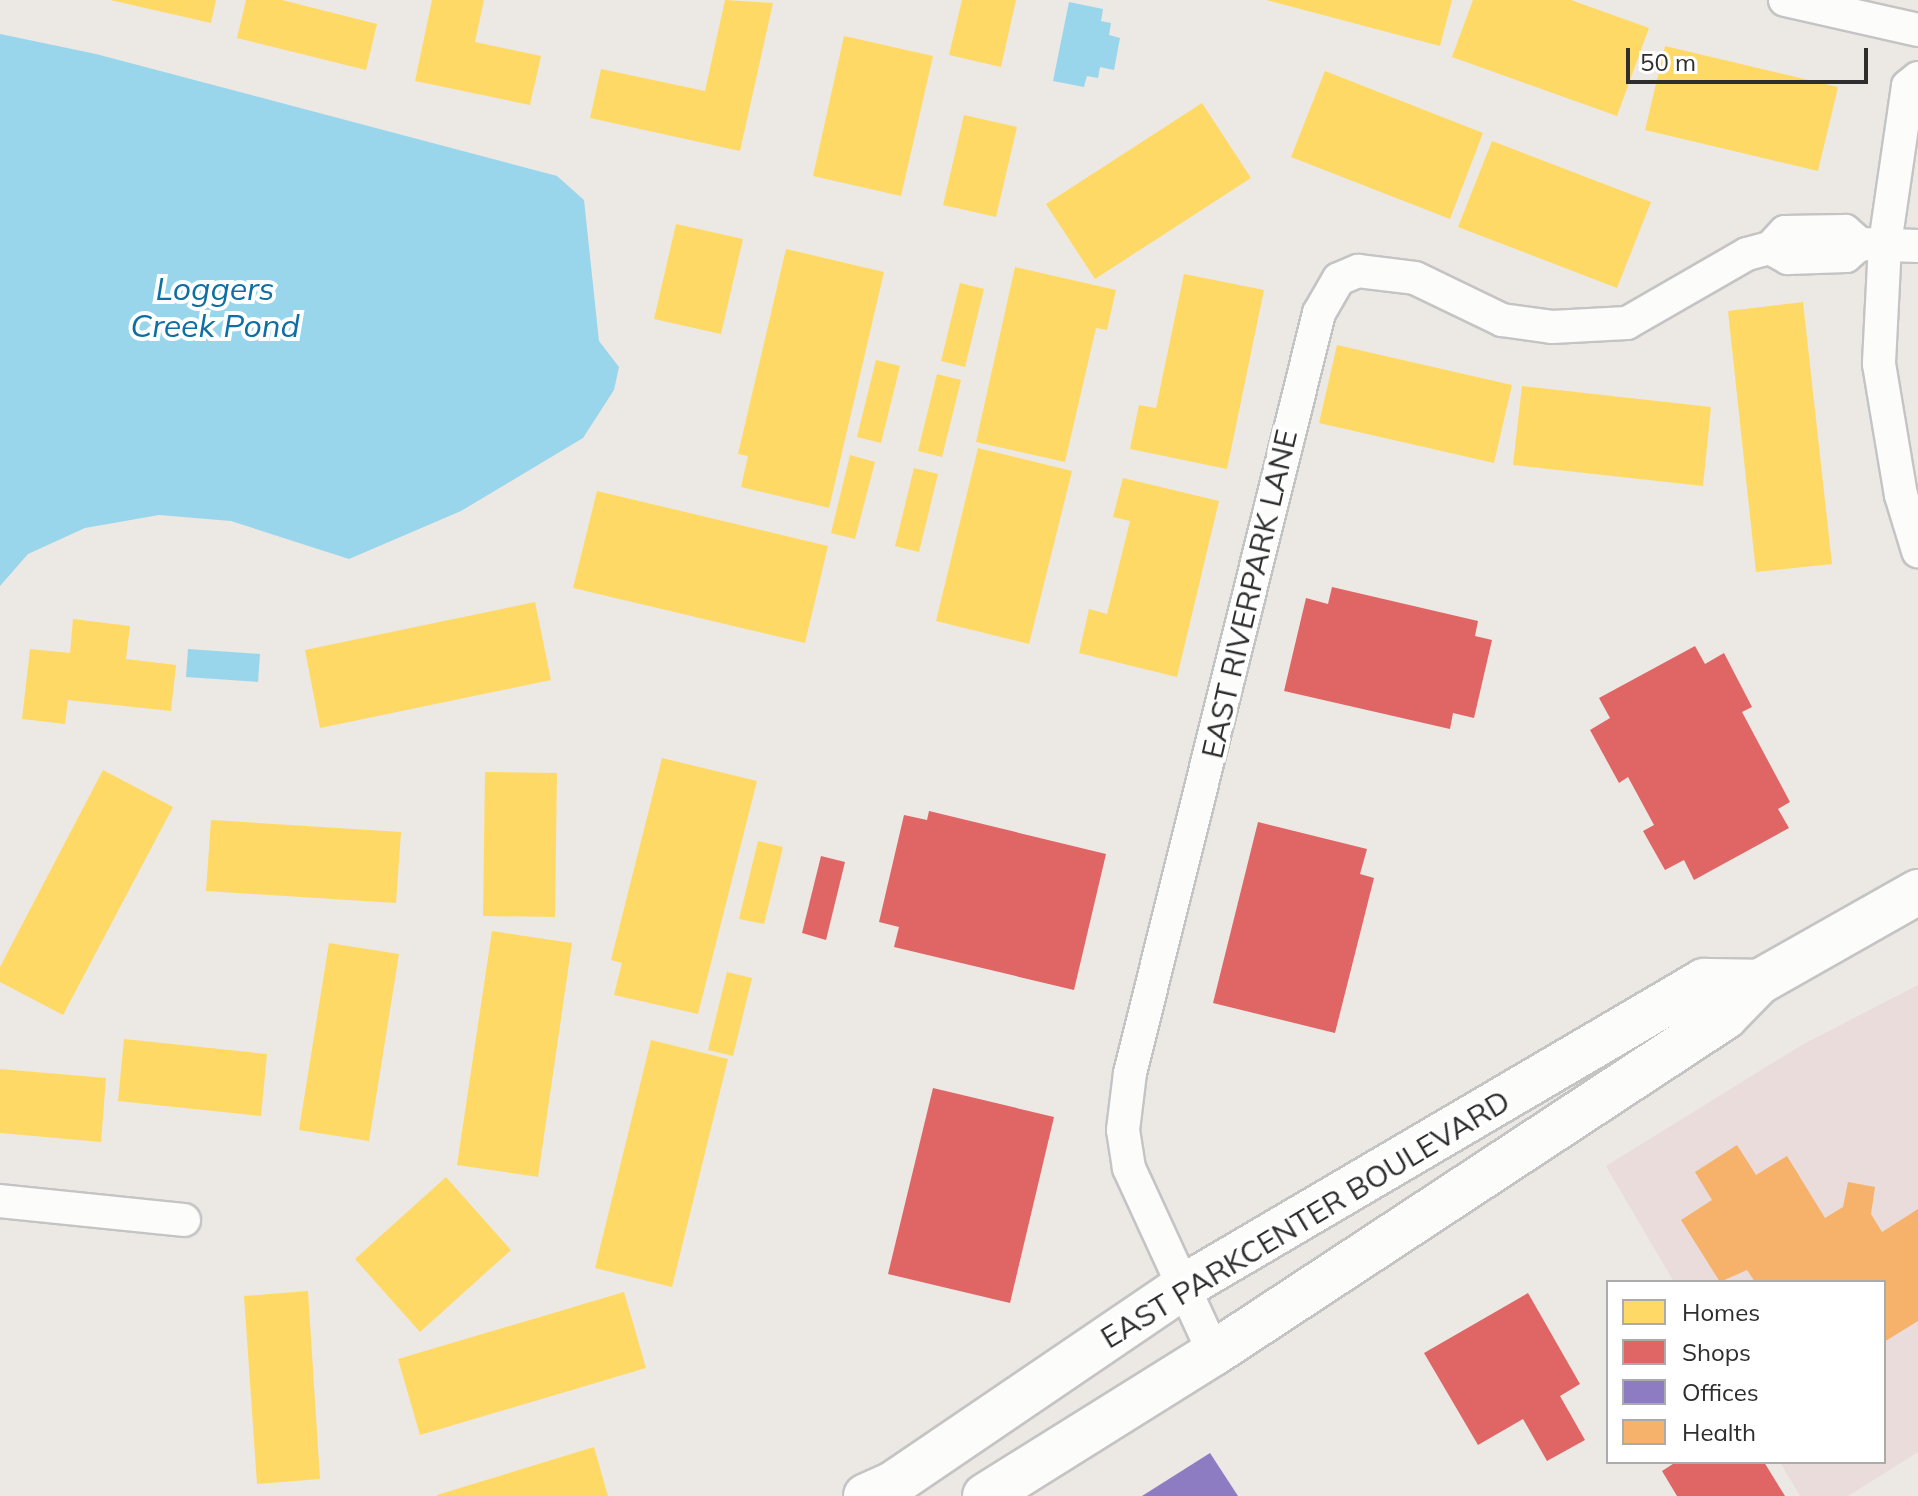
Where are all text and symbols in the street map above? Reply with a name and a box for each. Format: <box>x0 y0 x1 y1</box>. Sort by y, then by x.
scale bar <box>1630 32 1872 82</box>
text: 50 m <box>1640 47 1696 77</box>
water label: Loggers Creek Pond <box>130 270 300 345</box>
street label: EAST RIVERPARK LANE <box>1194 426 1304 762</box>
street label: EAST PARKCENTER BOULEVARD <box>1094 1082 1516 1356</box>
legend <box>1606 1280 1886 1464</box>
text: Homes <box>1682 1297 1760 1327</box>
text: Shops <box>1682 1337 1751 1367</box>
text: Offices <box>1682 1377 1759 1407</box>
text: Health <box>1682 1417 1756 1447</box>

